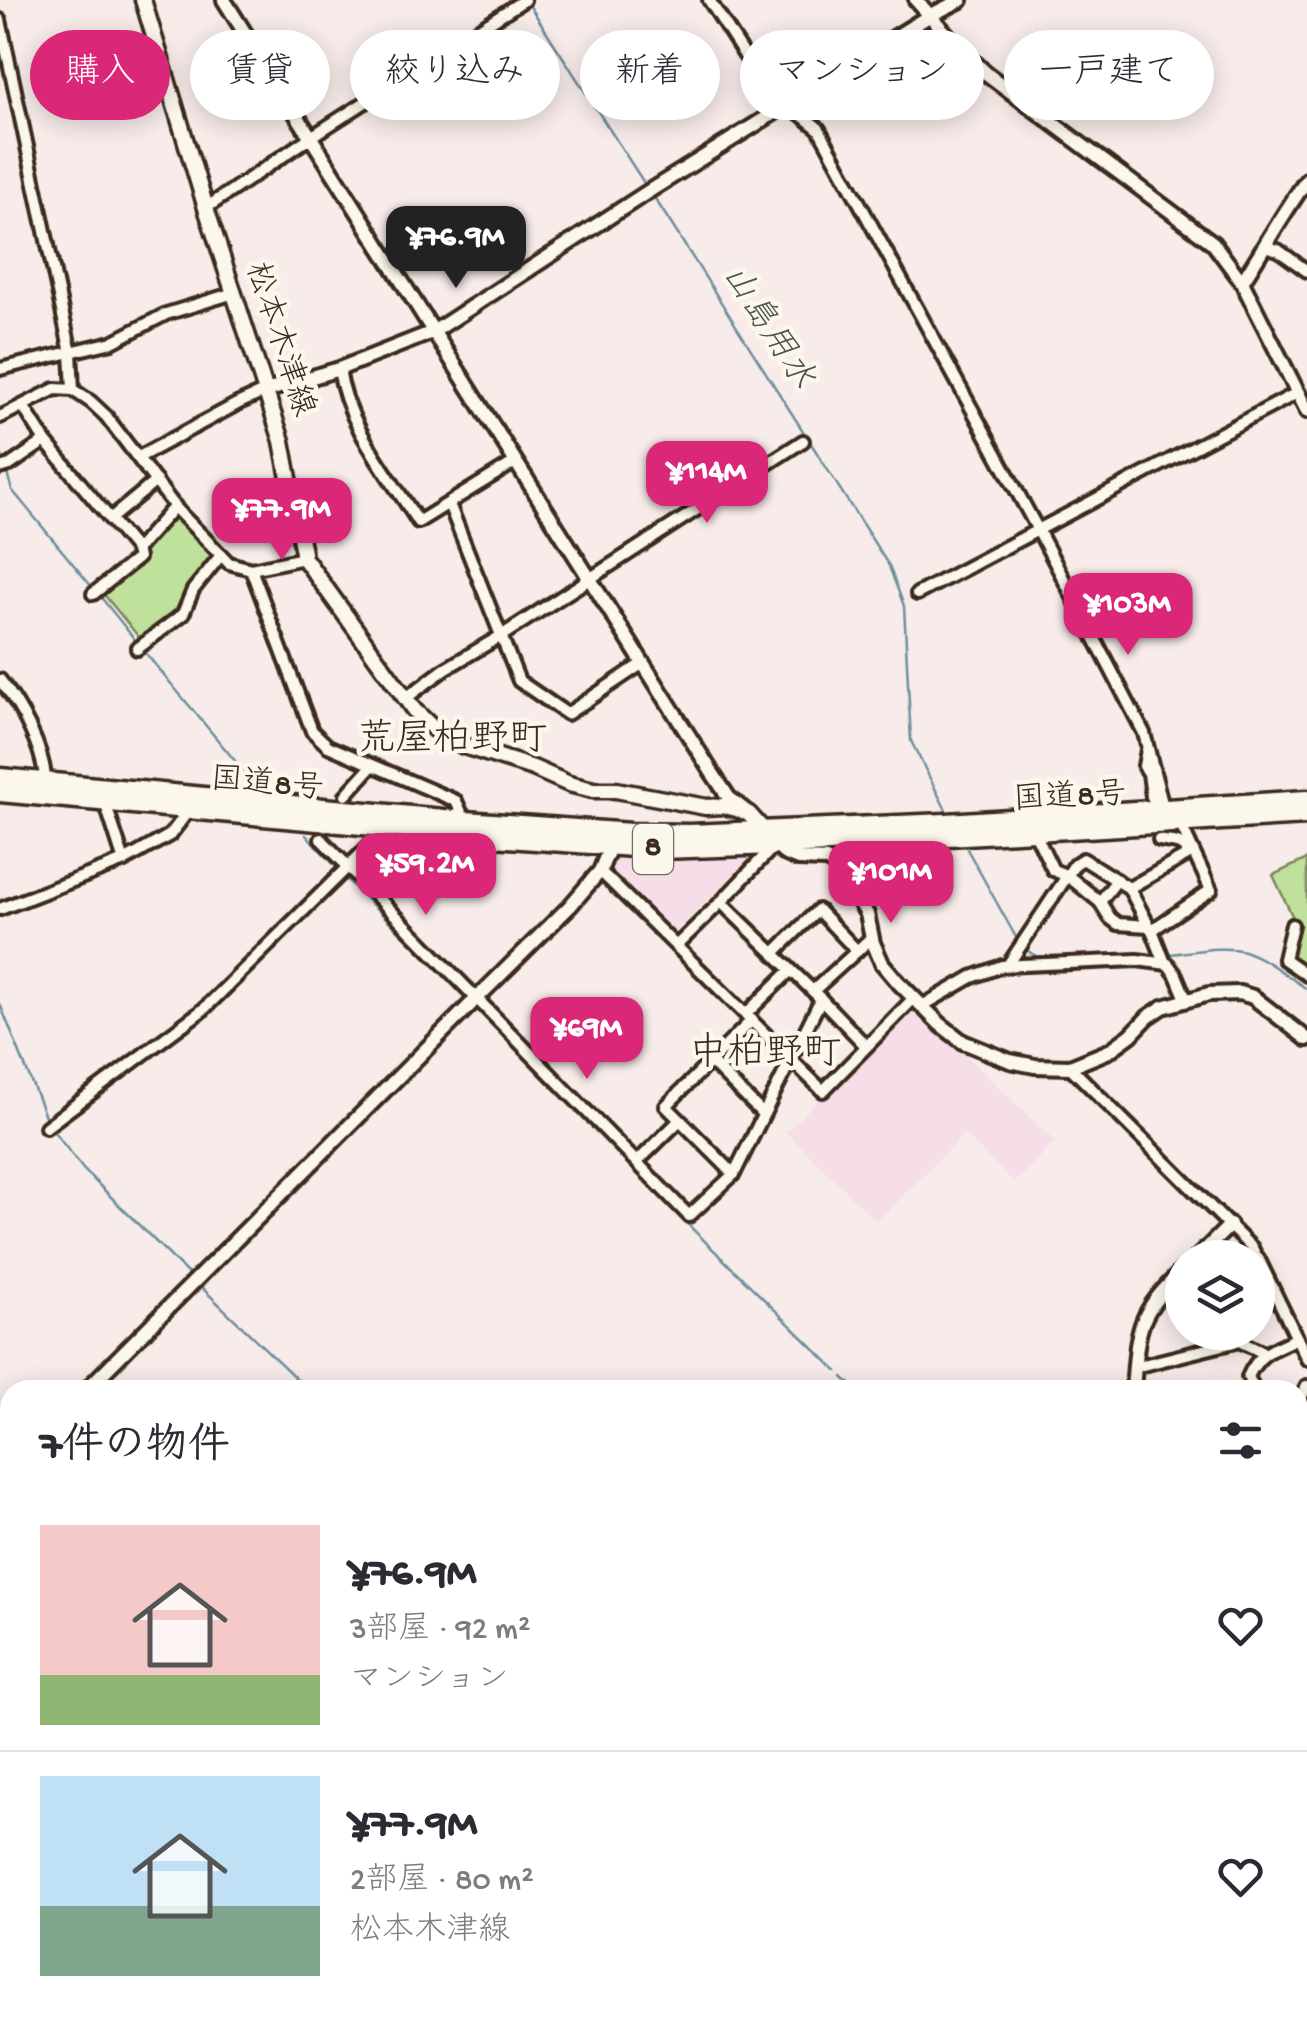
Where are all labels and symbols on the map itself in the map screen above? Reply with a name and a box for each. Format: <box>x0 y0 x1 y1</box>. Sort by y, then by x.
pin: ¥76.9M <box>375 206 537 291</box>
water label: 山島用水 <box>711 257 823 398</box>
street label: 松本木津線 <box>235 258 322 422</box>
pin: ¥114M <box>637 441 777 526</box>
pin: ¥77.9M <box>201 478 363 563</box>
pin: ¥103M <box>1058 573 1198 658</box>
district label: 荒屋柏野町 <box>357 718 547 764</box>
street label: 国道8号 <box>209 761 325 810</box>
street label: 国道8号 <box>1012 776 1128 821</box>
road number: 8 <box>633 824 673 874</box>
pin: ¥59.2M <box>345 833 507 918</box>
pin: ¥101M <box>821 841 961 926</box>
pin: ¥69M <box>528 997 646 1082</box>
district label: 中柏野町 <box>689 1031 841 1078</box>

